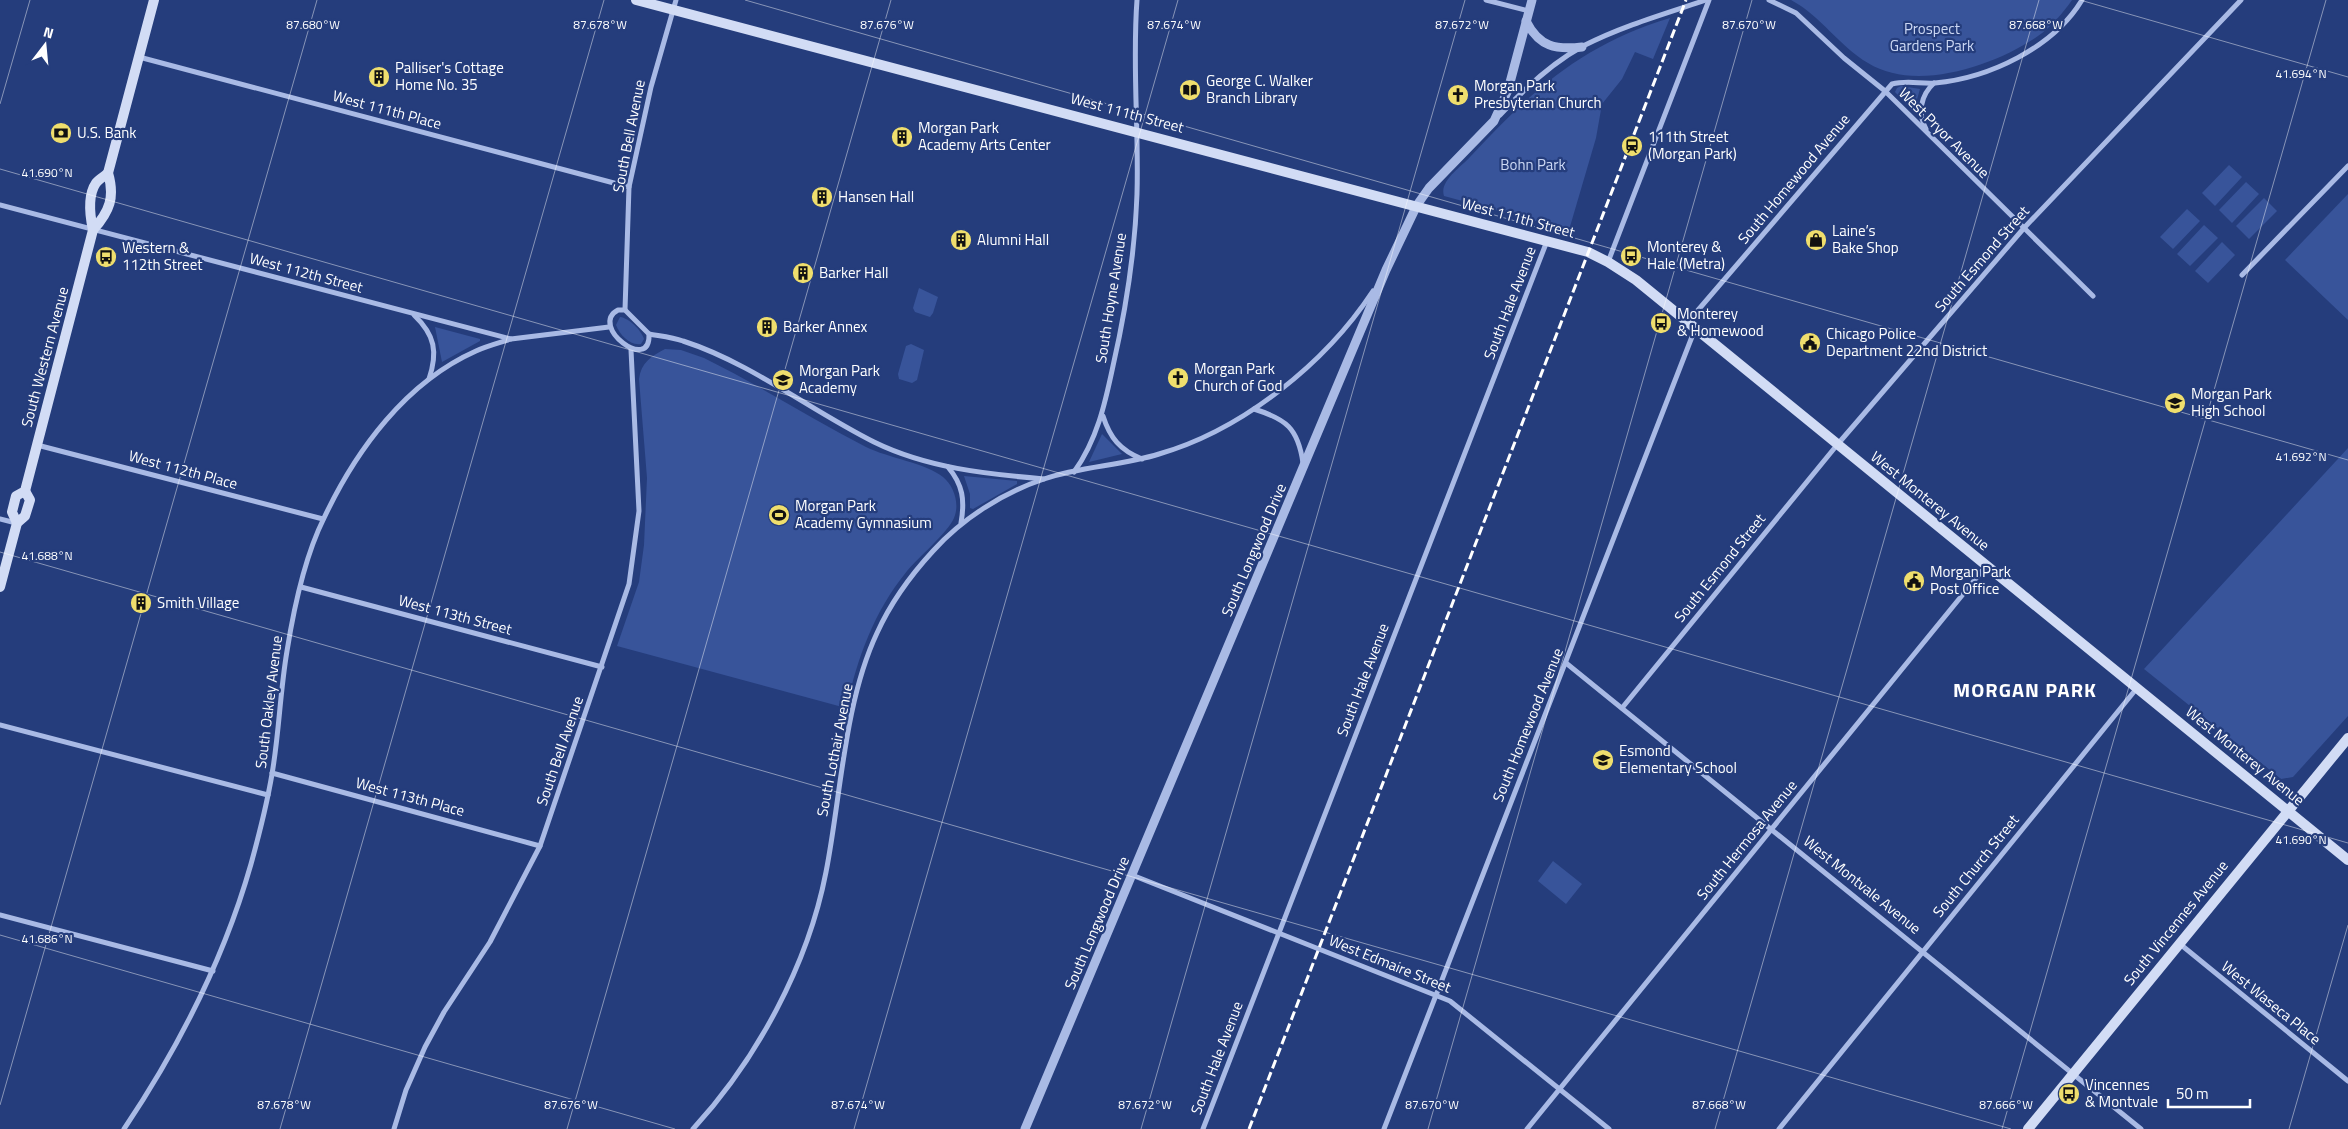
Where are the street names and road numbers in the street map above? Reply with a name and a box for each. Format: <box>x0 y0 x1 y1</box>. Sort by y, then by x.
street label: South Bell Avenue <box>606 77 651 194</box>
street label: West Pryor Avenue <box>1894 82 1995 183</box>
street label: West 111th Place <box>330 84 444 135</box>
street label: West 111th Street <box>1068 86 1187 139</box>
street label: South Homewood Avenue <box>1732 108 1855 249</box>
street label: West 111th Street <box>1459 191 1578 244</box>
street label: South Esmond Street <box>1929 200 2035 317</box>
street label: South Hoyne Avenue <box>1089 231 1132 365</box>
street label: South Hale Avenue <box>1477 243 1542 363</box>
street label: West 112th Street <box>247 246 366 299</box>
street label: South Western Avenue <box>15 284 74 430</box>
street label: West 112th Place <box>126 444 240 495</box>
street label: West Monterey Avenue <box>1866 445 1995 556</box>
street label: South Longwood Drive <box>1215 480 1292 620</box>
street label: South Esmond Street <box>1668 508 1771 627</box>
street label: West 113th Street <box>396 588 515 641</box>
street label: South Hale Avenue <box>1330 620 1395 740</box>
street label: South Oakley Avenue <box>249 634 288 770</box>
street label: South Homewood Avenue <box>1486 644 1569 805</box>
street label: South Lothair Avenue <box>810 681 859 818</box>
street label: South Bell Avenue <box>530 693 589 809</box>
street label: West Monterey Avenue <box>2181 700 2310 811</box>
street label: West 113th Place <box>353 771 467 822</box>
street label: South Hermosa Avenue <box>1691 775 1802 905</box>
street label: South Church Street <box>1927 809 2025 922</box>
street label: West Montvale Avenue <box>1798 830 1926 939</box>
street label: South Longwood Drive <box>1058 853 1135 993</box>
street label: South Vincennes Avenue <box>2118 855 2234 990</box>
street label: West Edmaire Street <box>1326 928 1455 999</box>
street label: West Waseca Place <box>2216 955 2326 1050</box>
street label: South Hale Avenue <box>1184 998 1249 1118</box>

